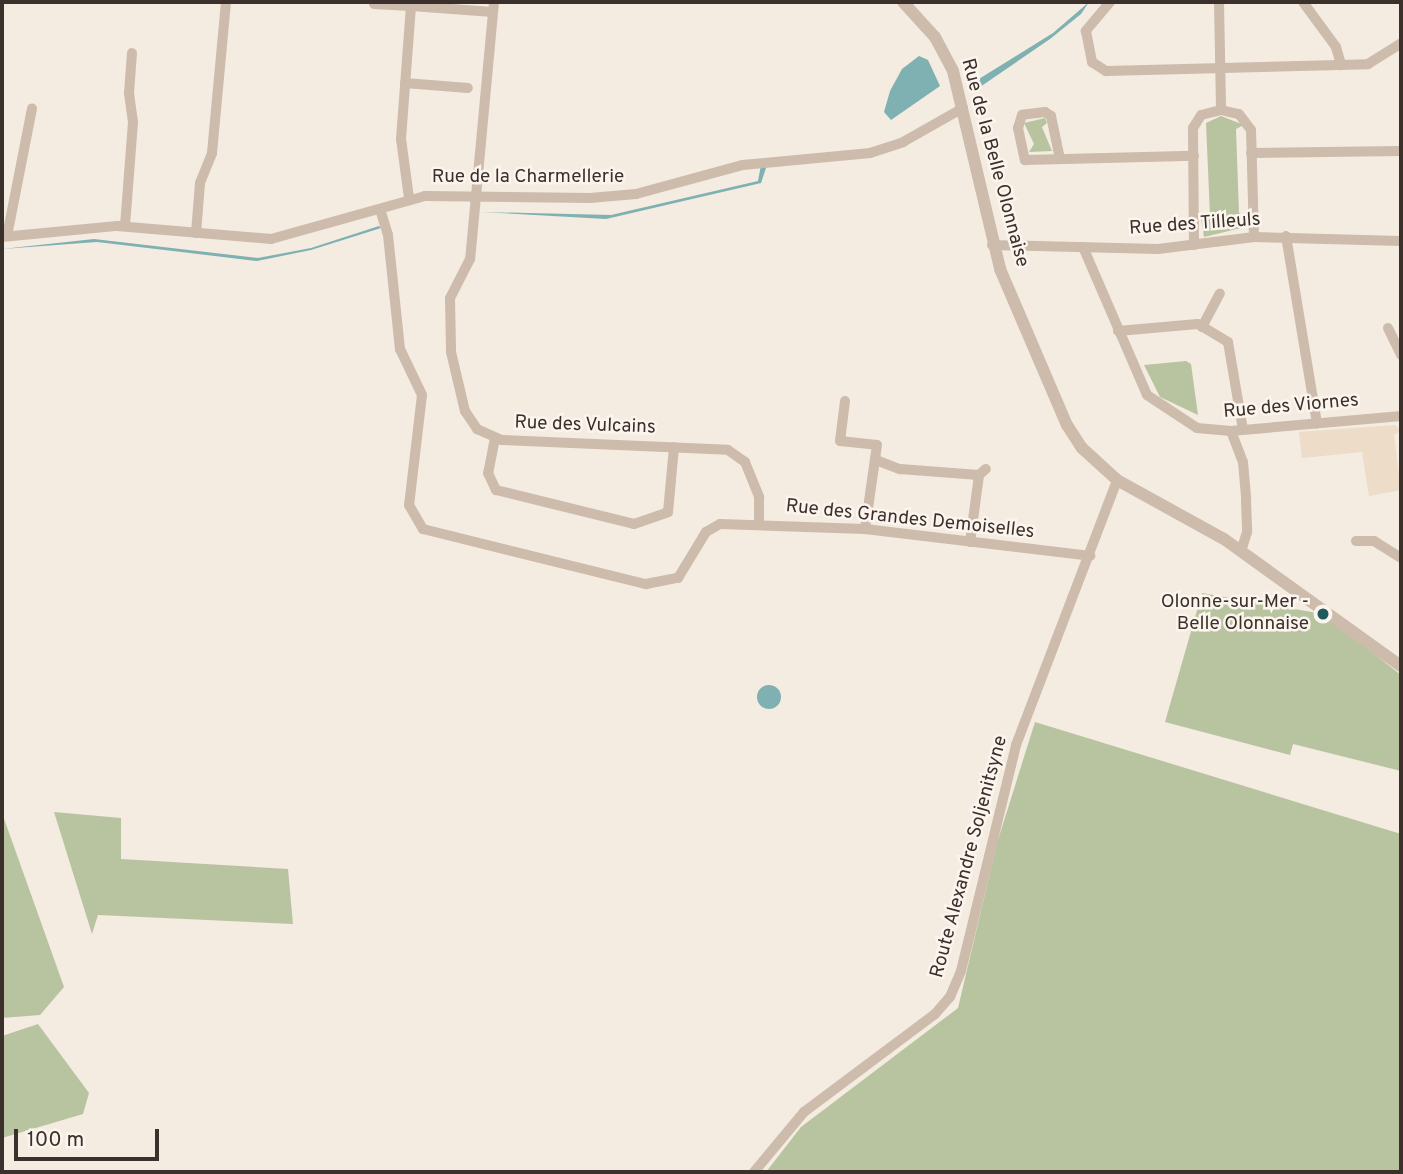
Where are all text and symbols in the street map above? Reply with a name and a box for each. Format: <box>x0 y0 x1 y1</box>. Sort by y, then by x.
street label: Rue de la Belle Olonnaise <box>955 56 1033 270</box>
street label: Rue de la Charmellerie <box>432 167 624 189</box>
street label: Rue des Tilleuls <box>1128 209 1262 241</box>
street label: Rue des Viornes <box>1222 390 1360 424</box>
street label: Rue des Vulcains <box>514 412 656 440</box>
street label: Rue des Grandes Demoiselles <box>785 496 1035 544</box>
place label: Olonne-sur-Mer - Belle Olonnaise <box>1161 592 1309 636</box>
marker: Olonne-sur-Mer - Belle Olonnaise <box>1315 606 1331 622</box>
street label: Route Alexandre Soljenitsyne <box>927 733 1013 981</box>
scale bar <box>18 1114 163 1158</box>
text: 100 m <box>27 1127 84 1154</box>

